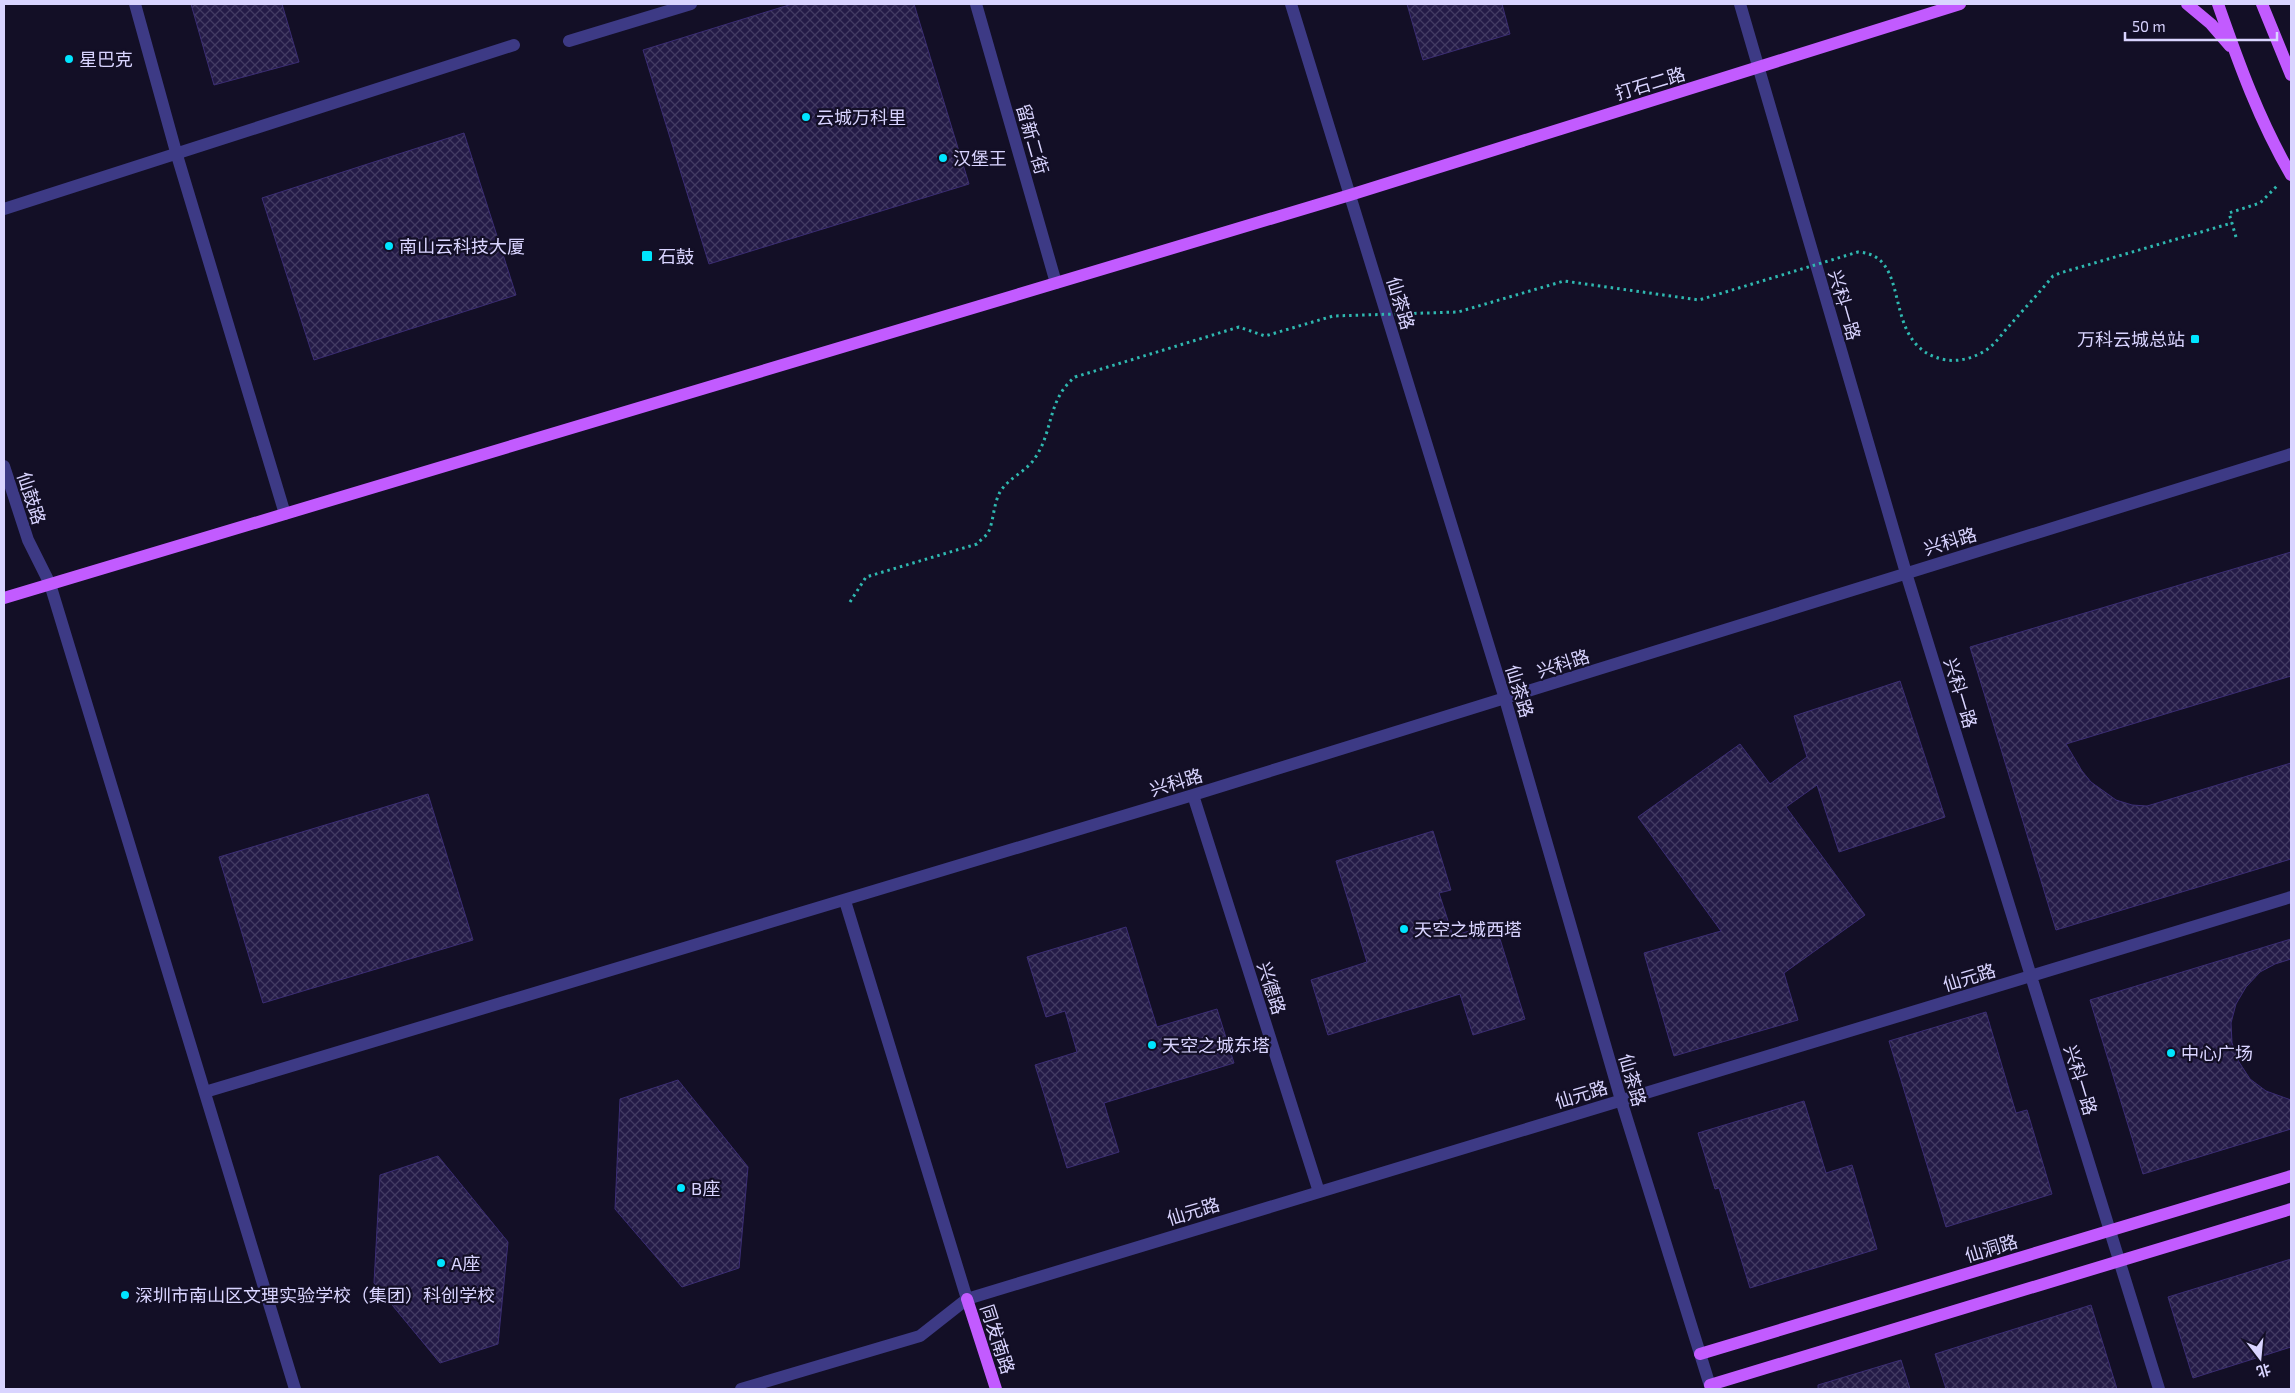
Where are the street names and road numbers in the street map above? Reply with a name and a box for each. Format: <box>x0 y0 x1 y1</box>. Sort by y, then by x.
street label: 打石二路 <box>1612 62 1688 104</box>
street label: 留新二街 <box>1013 101 1053 177</box>
street label: 兴科一路 <box>1825 267 1865 343</box>
street label: 仙茶路 <box>1383 274 1419 332</box>
street label: 仙鼓路 <box>13 469 51 527</box>
street label: 兴科路 <box>1921 523 1979 559</box>
street label: 兴科路 <box>1534 644 1592 682</box>
street label: 兴科一路 <box>1940 655 1982 731</box>
street label: 仙茶路 <box>1502 662 1538 720</box>
street label: 兴科路 <box>1147 764 1205 800</box>
street label: 兴德路 <box>1253 959 1291 1017</box>
street label: 仙元路 <box>1940 959 1998 995</box>
street label: 兴科一路 <box>2060 1042 2102 1118</box>
street label: 仙茶路 <box>1615 1051 1651 1109</box>
street label: 仙元路 <box>1552 1076 1610 1112</box>
street label: 仙元路 <box>1164 1193 1222 1229</box>
street label: 仙洞路 <box>1962 1230 2020 1266</box>
street label: 同发南路 <box>976 1301 1020 1377</box>

